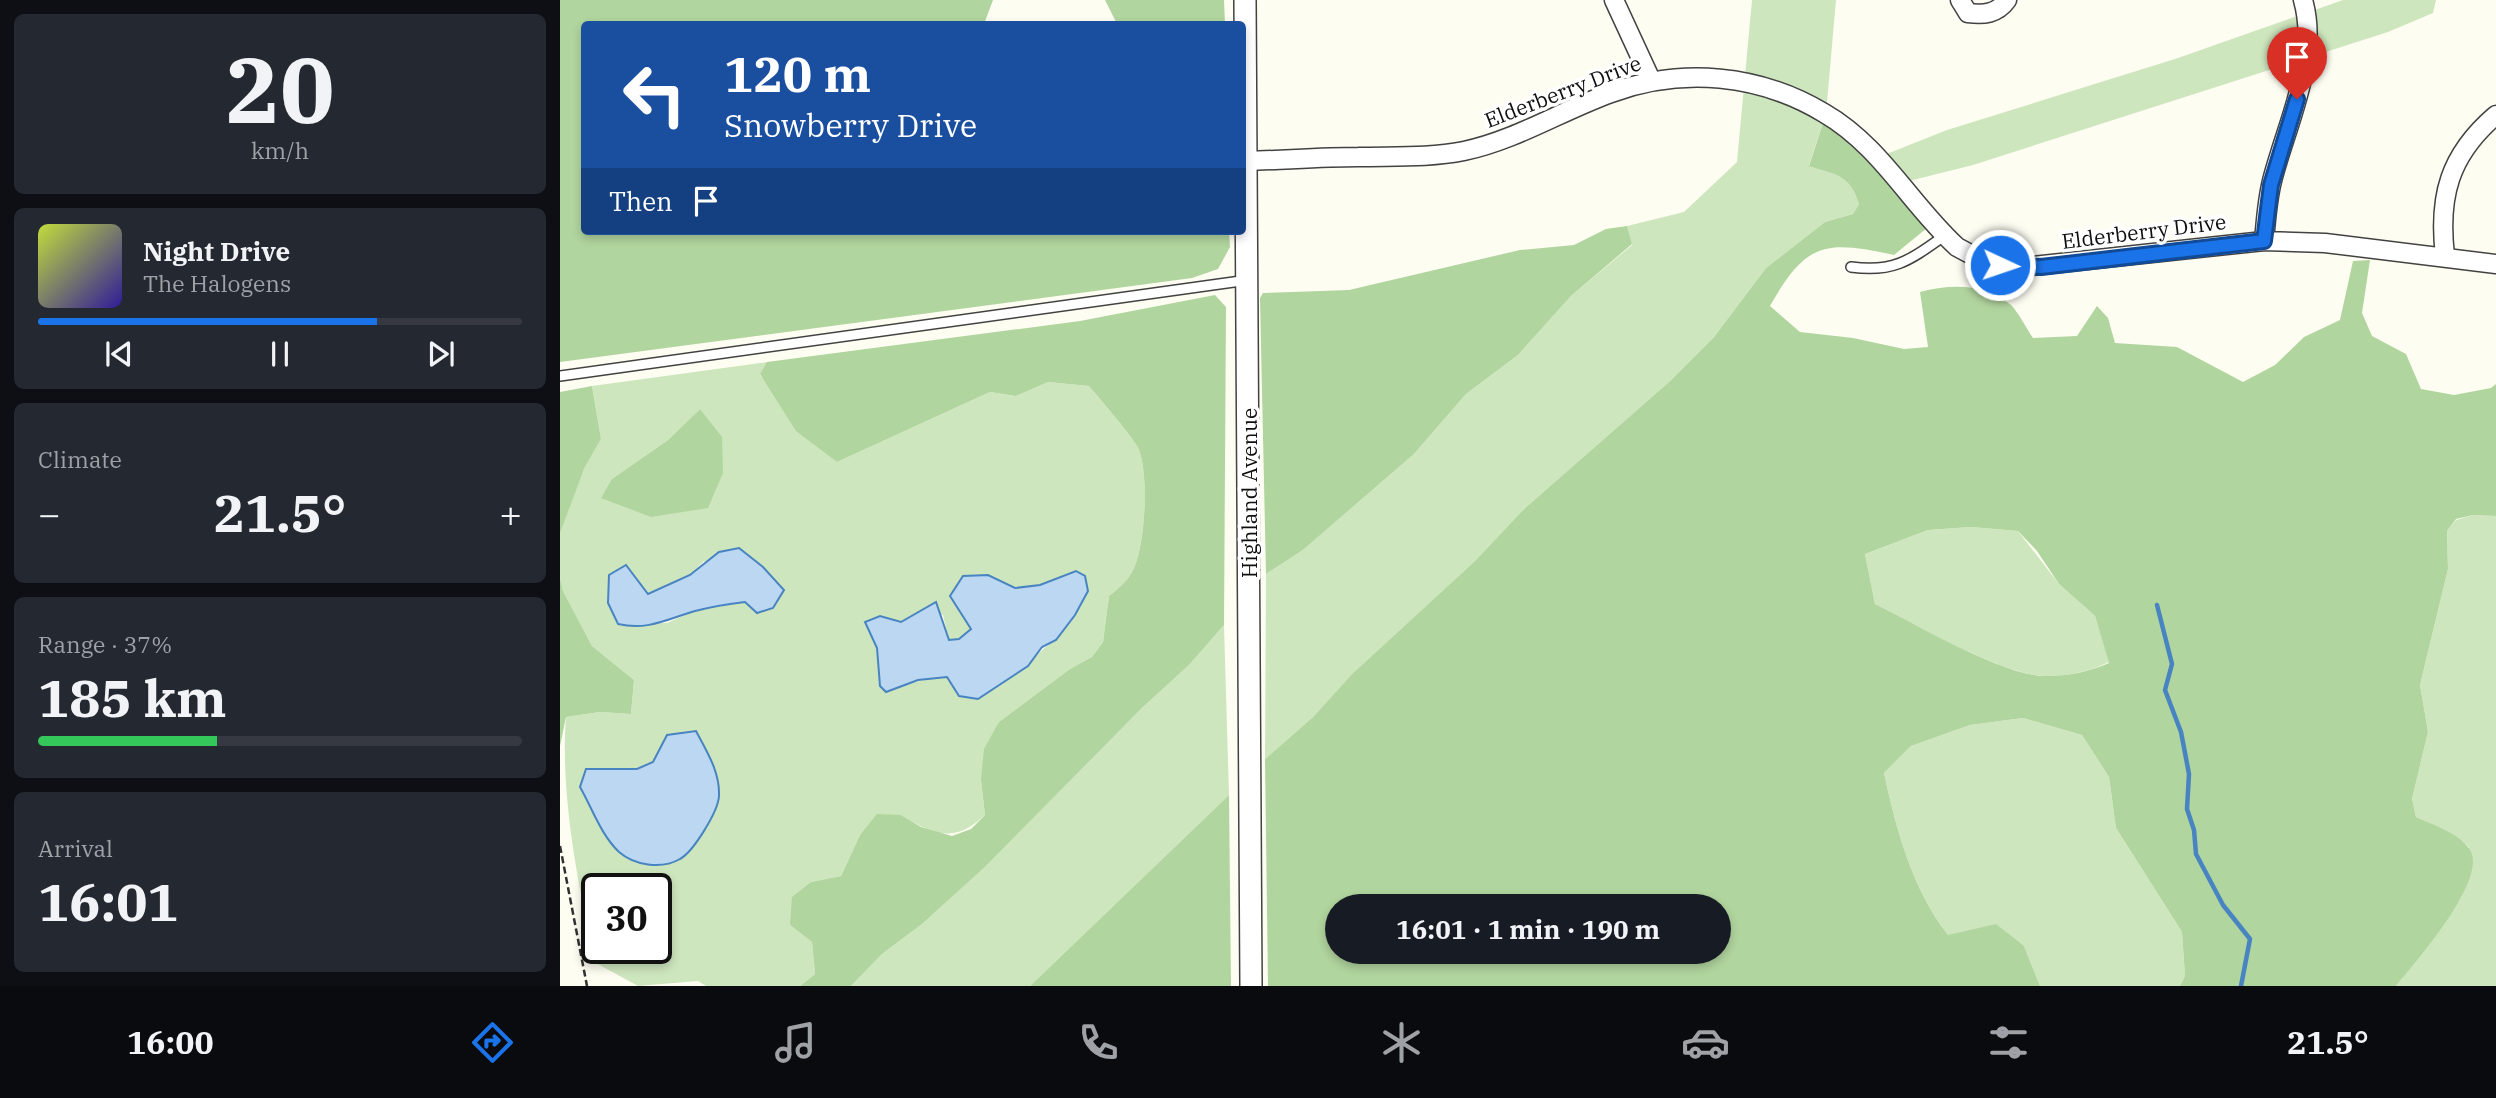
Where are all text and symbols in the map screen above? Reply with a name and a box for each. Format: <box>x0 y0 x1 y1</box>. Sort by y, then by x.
pin <box>2267 27 2327 99</box>
text: 20 <box>225 30 335 148</box>
icon: arrive <box>2278 38 2316 76</box>
text: 120 m <box>724 42 871 105</box>
street label: Elderberry Drive <box>1480 48 1645 134</box>
icon: left <box>609 49 700 140</box>
text: Snowberry Drive <box>724 104 977 146</box>
text: km/h <box>251 135 309 165</box>
icon: arrive <box>687 182 725 220</box>
text: Then <box>609 184 673 218</box>
street label: Elderberry Drive <box>2060 207 2228 255</box>
position arrow <box>1963 228 2037 302</box>
text: Night Drive <box>143 234 290 268</box>
text: The Halogens <box>143 268 291 298</box>
icon: previous <box>100 335 138 373</box>
icon: pause <box>261 335 299 373</box>
icon: next <box>422 335 460 373</box>
street label: Highland Avenue <box>1235 408 1263 578</box>
text: Climate <box>38 444 122 474</box>
text: 21.5° <box>214 479 346 546</box>
text: − <box>38 489 61 538</box>
text: + <box>499 489 522 538</box>
text: Range · 37% <box>38 629 172 659</box>
text: 185 km <box>38 664 227 731</box>
text: Arrival <box>38 833 113 863</box>
text: 16:01 <box>38 868 179 935</box>
speed limit sign: 30 <box>581 873 672 964</box>
text: 16:01 · 1 min · 190 m <box>1396 912 1660 946</box>
icon: directions <box>468 1018 517 1067</box>
icon: music <box>771 1018 820 1067</box>
icon: phone <box>1074 1018 1123 1067</box>
icon: climate <box>1377 1018 1426 1067</box>
icon: car <box>1681 1018 1730 1067</box>
icon: filters <box>1984 1018 2033 1067</box>
text: 16:00 <box>127 1021 214 1063</box>
text: 21.5° <box>2287 1021 2369 1063</box>

